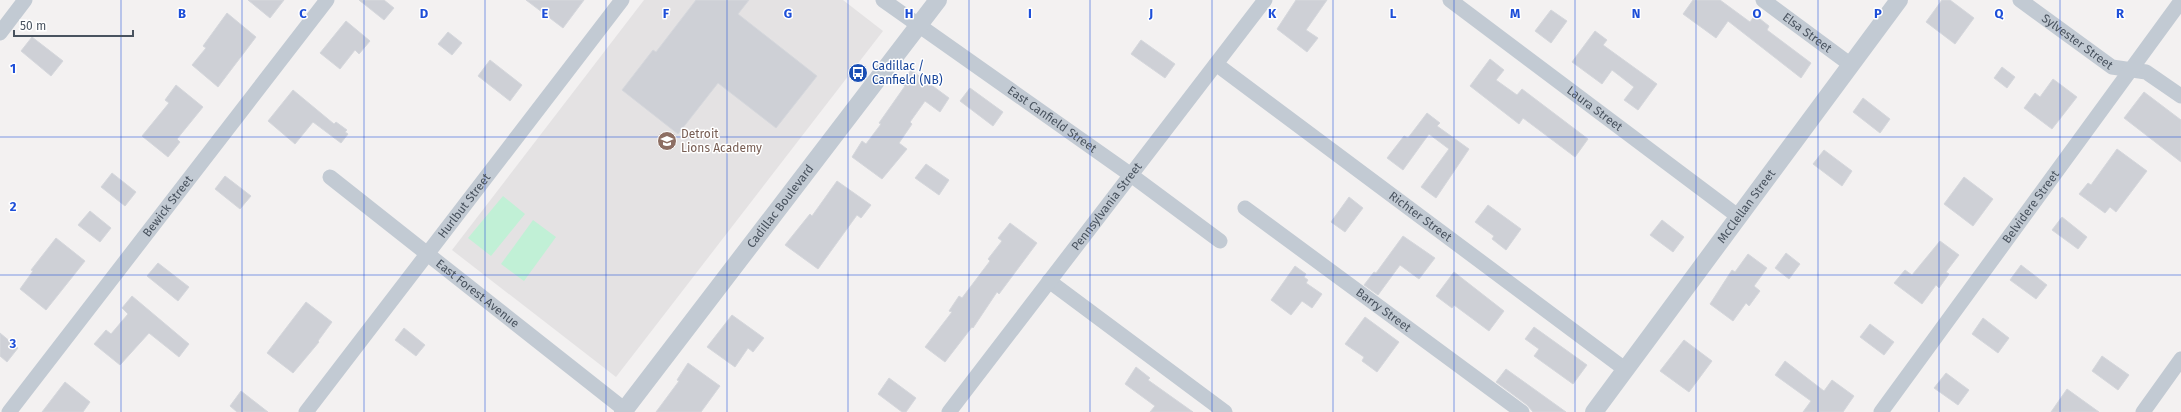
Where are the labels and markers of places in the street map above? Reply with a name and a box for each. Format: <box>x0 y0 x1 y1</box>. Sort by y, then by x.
place label: Cadillac / Canfield (NB) <box>872 59 943 87</box>
bus stop icon: Cadillac / Canfield (NB) <box>847 62 869 84</box>
place label: Detroit Lions Academy <box>681 127 762 155</box>
school or university icon: Detroit Lions Academy <box>656 130 678 152</box>

